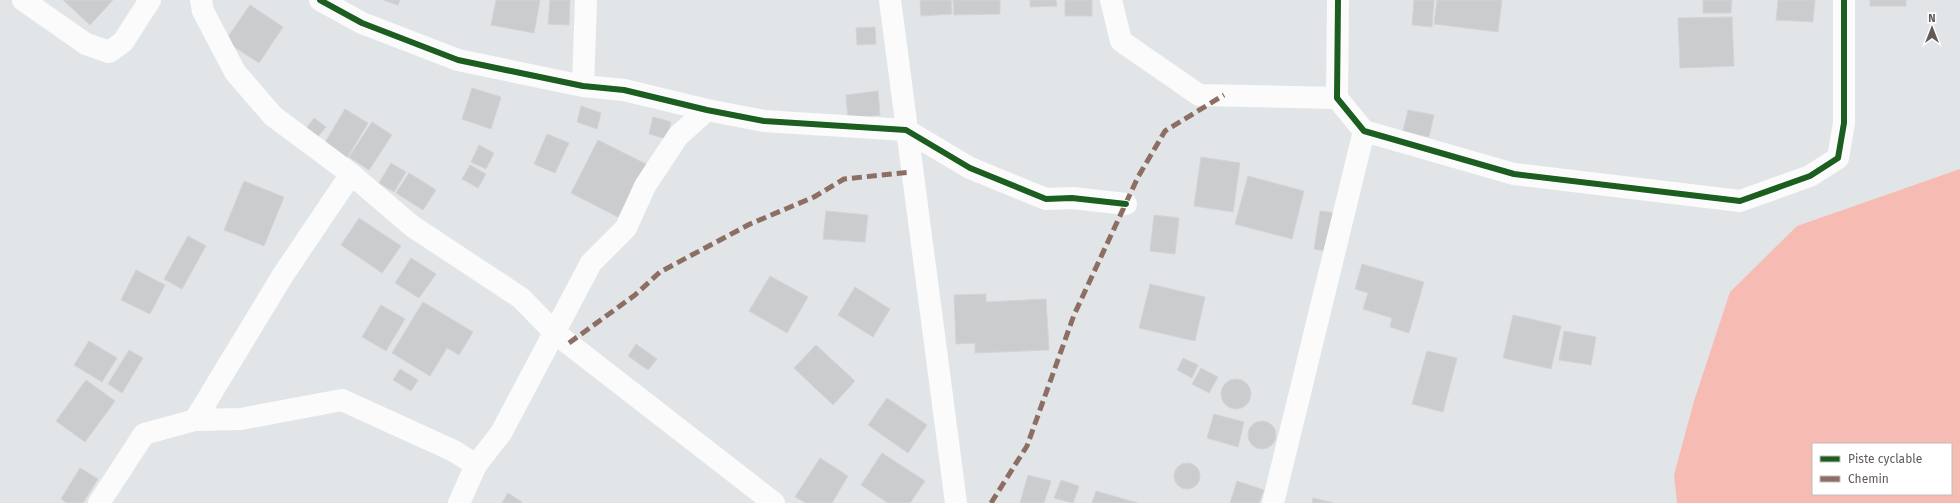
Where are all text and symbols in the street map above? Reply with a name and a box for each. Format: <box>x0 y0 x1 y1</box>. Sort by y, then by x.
north arrow <box>1912 8 1952 48</box>
text: N <box>1928 12 1936 25</box>
legend <box>1812 443 1952 495</box>
text: Piste cyclable <box>1848 452 1922 466</box>
text: Chemin <box>1848 472 1889 486</box>

